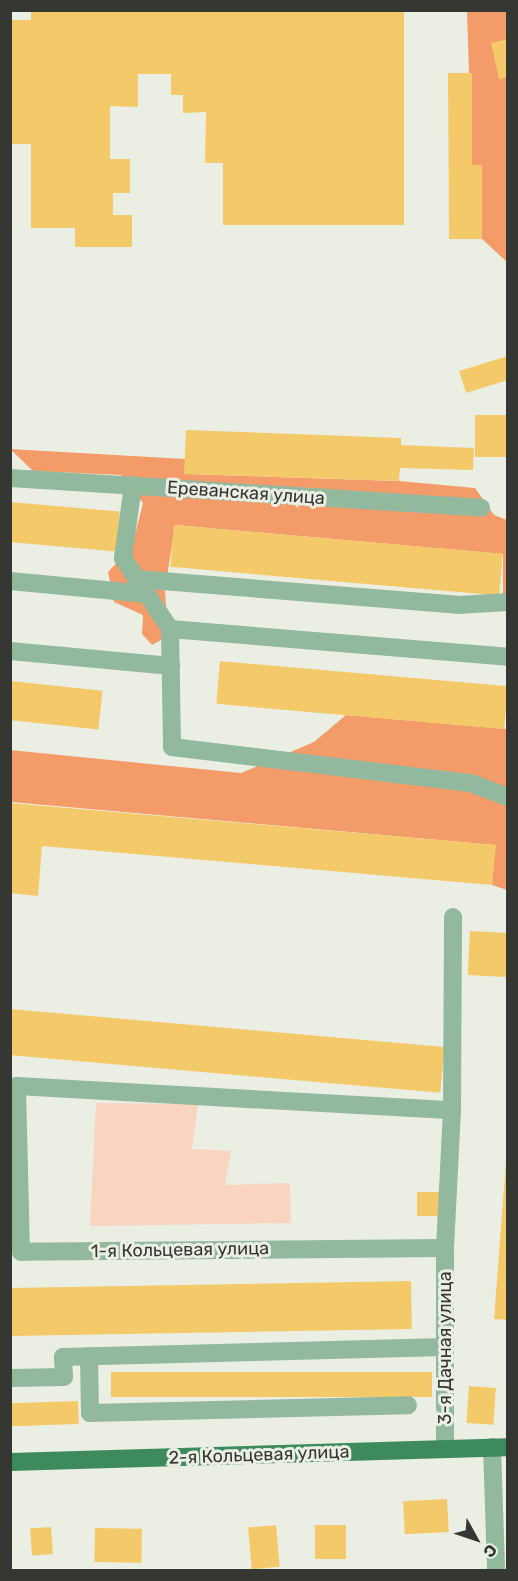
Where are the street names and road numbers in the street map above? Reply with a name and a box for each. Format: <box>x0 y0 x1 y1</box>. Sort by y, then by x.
street label: Ереванская улица <box>166 477 326 509</box>
street label: 1-я Кольцевая улица <box>91 1238 269 1262</box>
street label: 3-я Дачная улица <box>434 1271 456 1425</box>
street label: 2-я Кольцевая улица <box>168 1441 350 1469</box>

